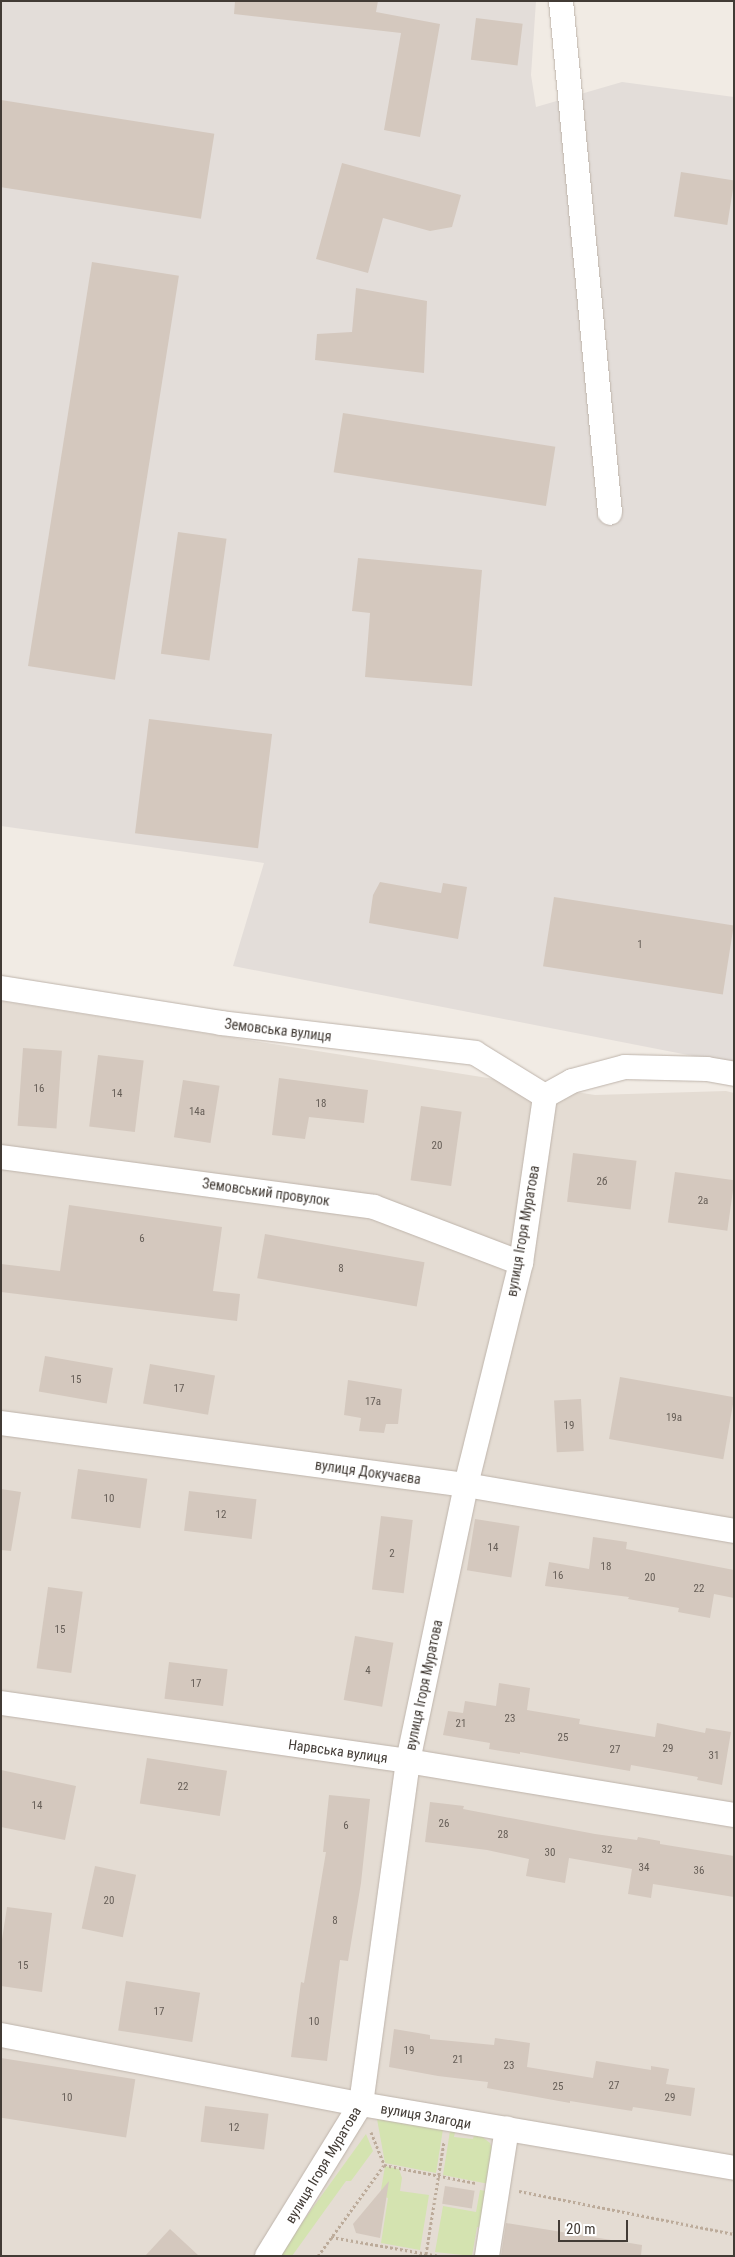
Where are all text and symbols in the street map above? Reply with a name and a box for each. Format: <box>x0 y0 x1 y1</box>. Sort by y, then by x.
house number: 1 <box>637 938 643 952</box>
street label: Земовська вулиця <box>224 1015 332 1045</box>
house number: 16 <box>34 1082 44 1096</box>
house number: 14 <box>112 1087 122 1101</box>
house number: 18 <box>316 1097 326 1111</box>
house number: 14а <box>189 1105 205 1119</box>
house number: 20 <box>432 1139 442 1153</box>
street label: вулиця Ігоря Муратова <box>503 1164 543 1298</box>
street label: Земовський провулок <box>201 1175 331 1209</box>
house number: 2б <box>597 1175 607 1189</box>
house number: 2а <box>698 1194 708 1208</box>
house number: 6 <box>139 1232 145 1246</box>
house number: 8 <box>338 1262 344 1276</box>
house number: 15 <box>71 1373 81 1387</box>
house number: 17 <box>174 1382 184 1396</box>
house number: 17а <box>365 1395 381 1409</box>
house number: 19а <box>666 1411 682 1425</box>
house number: 19 <box>564 1419 574 1433</box>
street label: вулиця Докучаєва <box>314 1456 422 1488</box>
house number: 10 <box>104 1492 114 1506</box>
house number: 12 <box>216 1508 226 1522</box>
house number: 14 <box>488 1541 498 1555</box>
house number: 2 <box>389 1547 395 1561</box>
house number: 18 <box>601 1560 611 1574</box>
house number: 16 <box>553 1569 563 1583</box>
house number: 20 <box>645 1571 655 1585</box>
house number: 22 <box>694 1582 704 1596</box>
street label: вулиця Ігоря Муратова <box>402 1618 446 1752</box>
house number: 15 <box>55 1623 65 1637</box>
house number: 4 <box>365 1664 371 1678</box>
house number: 17 <box>191 1677 201 1691</box>
house number: 23 <box>505 1712 515 1726</box>
house number: 21 <box>456 1717 466 1731</box>
house number: 25 <box>558 1731 568 1745</box>
street label: Нарвська вулиця <box>287 1736 389 1766</box>
house number: 29 <box>663 1742 673 1756</box>
house number: 27 <box>610 1743 620 1757</box>
house number: 31 <box>709 1749 719 1763</box>
house number: 22 <box>178 1780 188 1794</box>
house number: 14 <box>32 1799 42 1813</box>
house number: 26 <box>439 1817 449 1831</box>
house number: 6 <box>343 1819 349 1833</box>
house number: 28 <box>498 1828 508 1842</box>
house number: 32 <box>602 1843 612 1857</box>
house number: 30 <box>545 1846 555 1860</box>
house number: 34 <box>639 1861 649 1875</box>
house number: 36 <box>694 1864 704 1878</box>
house number: 20 <box>104 1894 114 1908</box>
house number: 8 <box>332 1914 338 1928</box>
house number: 15 <box>18 1959 28 1973</box>
house number: 17 <box>154 2005 164 2019</box>
house number: 10 <box>309 2015 319 2029</box>
house number: 19 <box>404 2044 414 2058</box>
house number: 21 <box>453 2053 463 2067</box>
house number: 23 <box>504 2059 514 2073</box>
house number: 27 <box>609 2079 619 2093</box>
house number: 25 <box>553 2080 563 2094</box>
house number: 10 <box>62 2091 72 2105</box>
house number: 29 <box>665 2091 675 2105</box>
street label: вулиця Злагоди <box>379 2100 473 2132</box>
street label: вулиця Ігоря Муратова <box>282 2104 364 2226</box>
house number: 12 <box>229 2121 239 2135</box>
scale bar <box>560 2210 630 2242</box>
text: 20 m <box>566 2220 596 2238</box>

